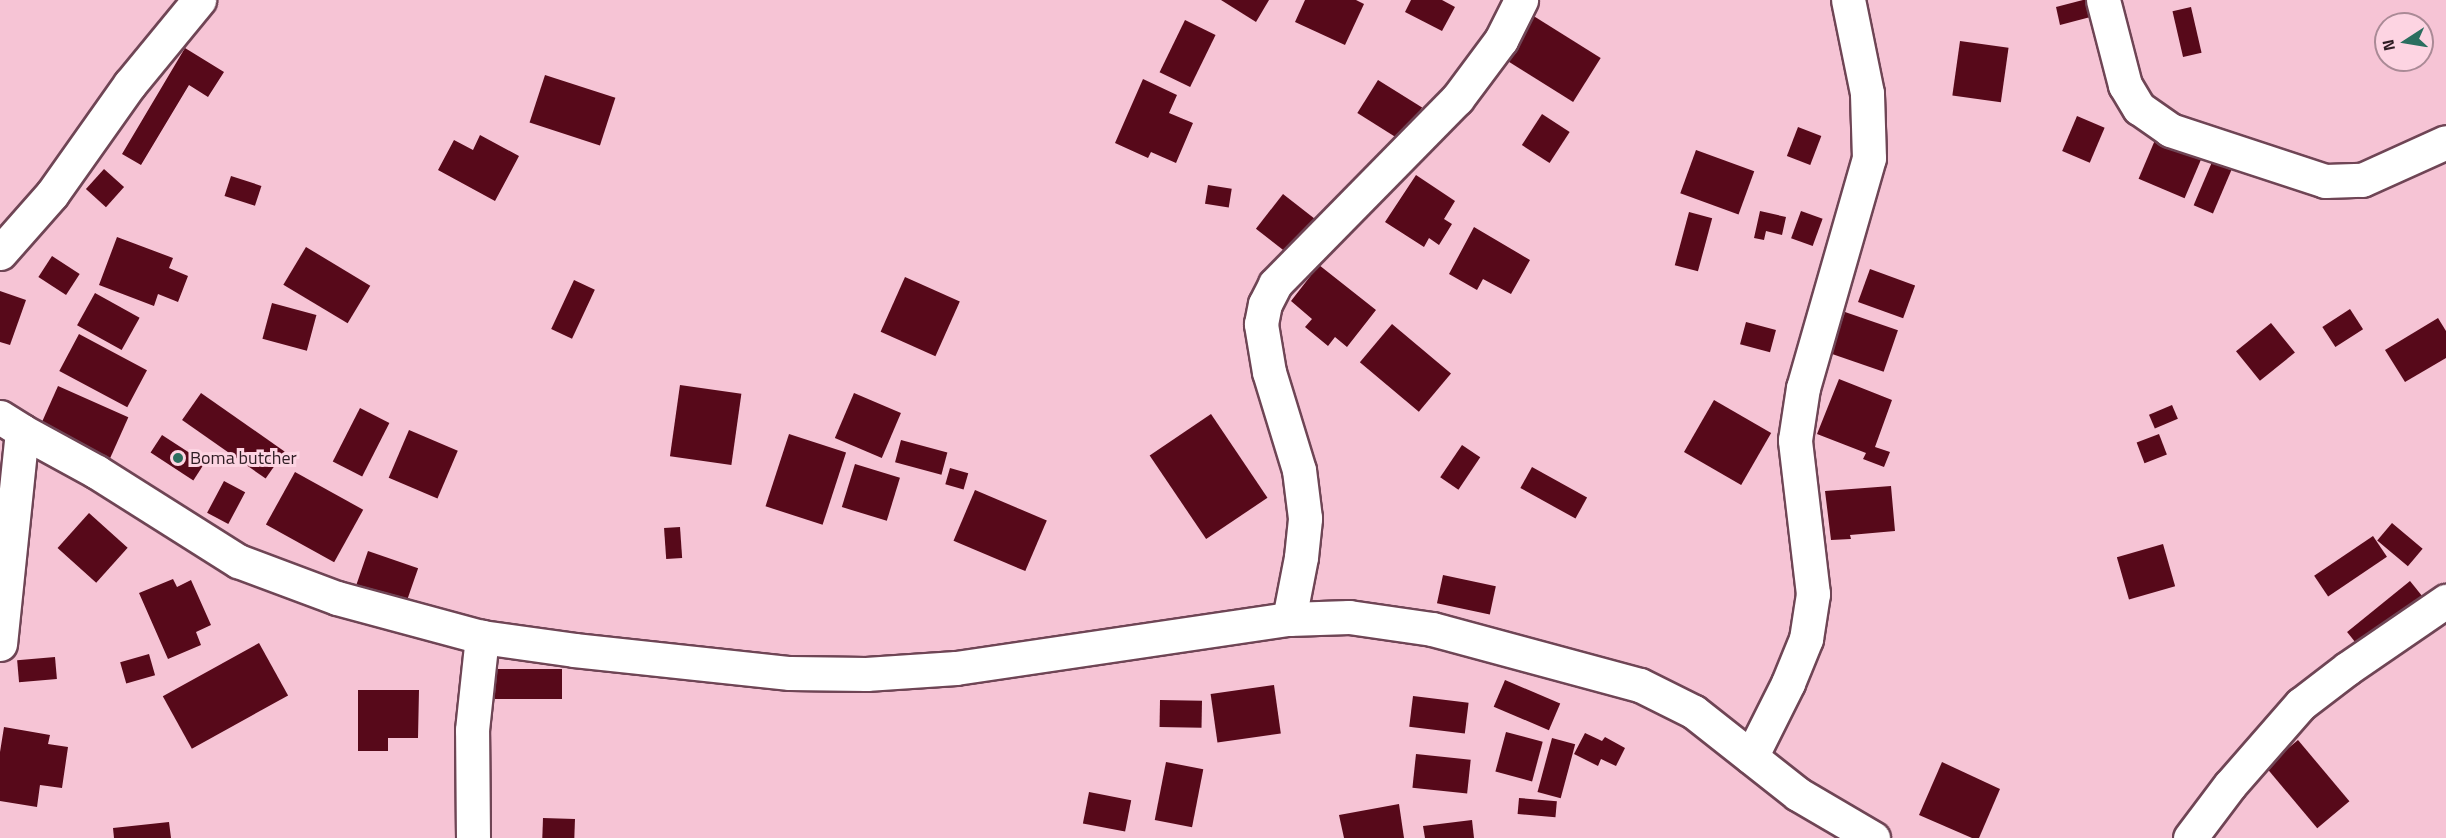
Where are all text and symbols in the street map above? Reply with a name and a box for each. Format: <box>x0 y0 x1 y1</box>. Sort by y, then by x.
north arrow <box>2374 12 2434 72</box>
text: N <box>2375 37 2401 53</box>
place label: Boma butcher <box>190 447 297 469</box>
marker: Boma butcher <box>171 451 185 465</box>

